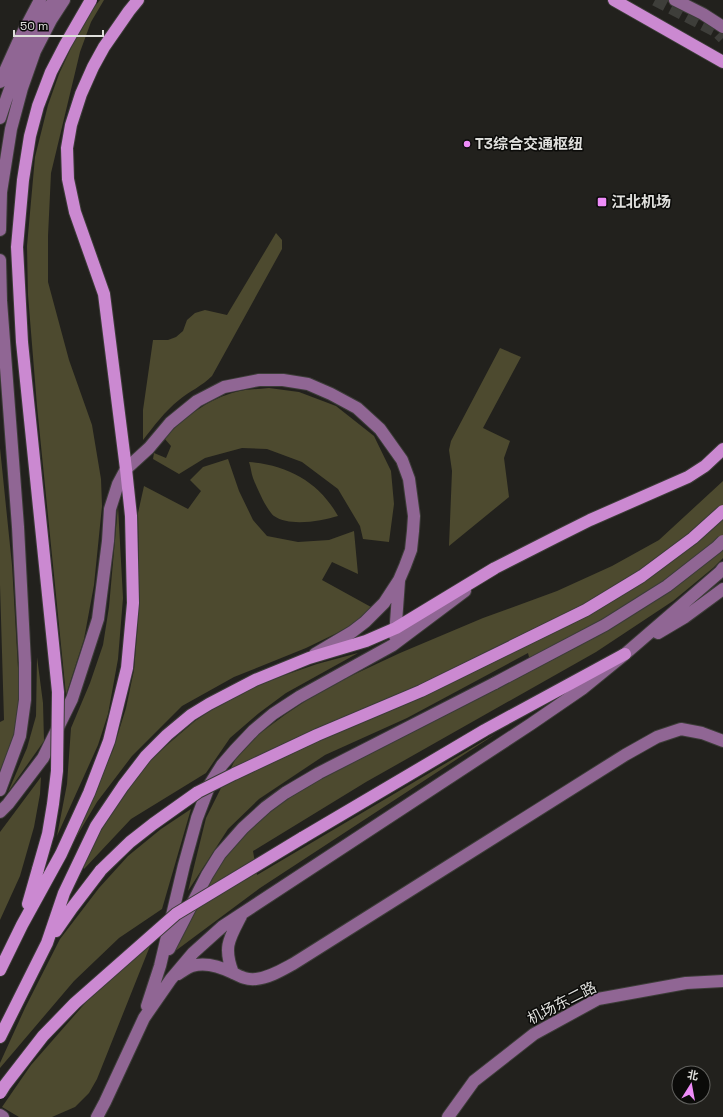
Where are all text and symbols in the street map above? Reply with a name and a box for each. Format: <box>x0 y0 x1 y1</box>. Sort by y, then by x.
scale bar <box>14 12 103 38</box>
text: 50 m <box>20 18 48 34</box>
place label: T3综合交通枢纽 <box>475 134 583 153</box>
marker: T3综合交通枢纽 <box>462 139 472 149</box>
place label: 江北机场 <box>611 192 671 211</box>
marker: 江北机场 <box>596 196 608 208</box>
street label: 机场东二路 <box>524 977 600 1028</box>
north arrow <box>671 1065 711 1105</box>
text: 北 <box>686 1067 700 1083</box>

